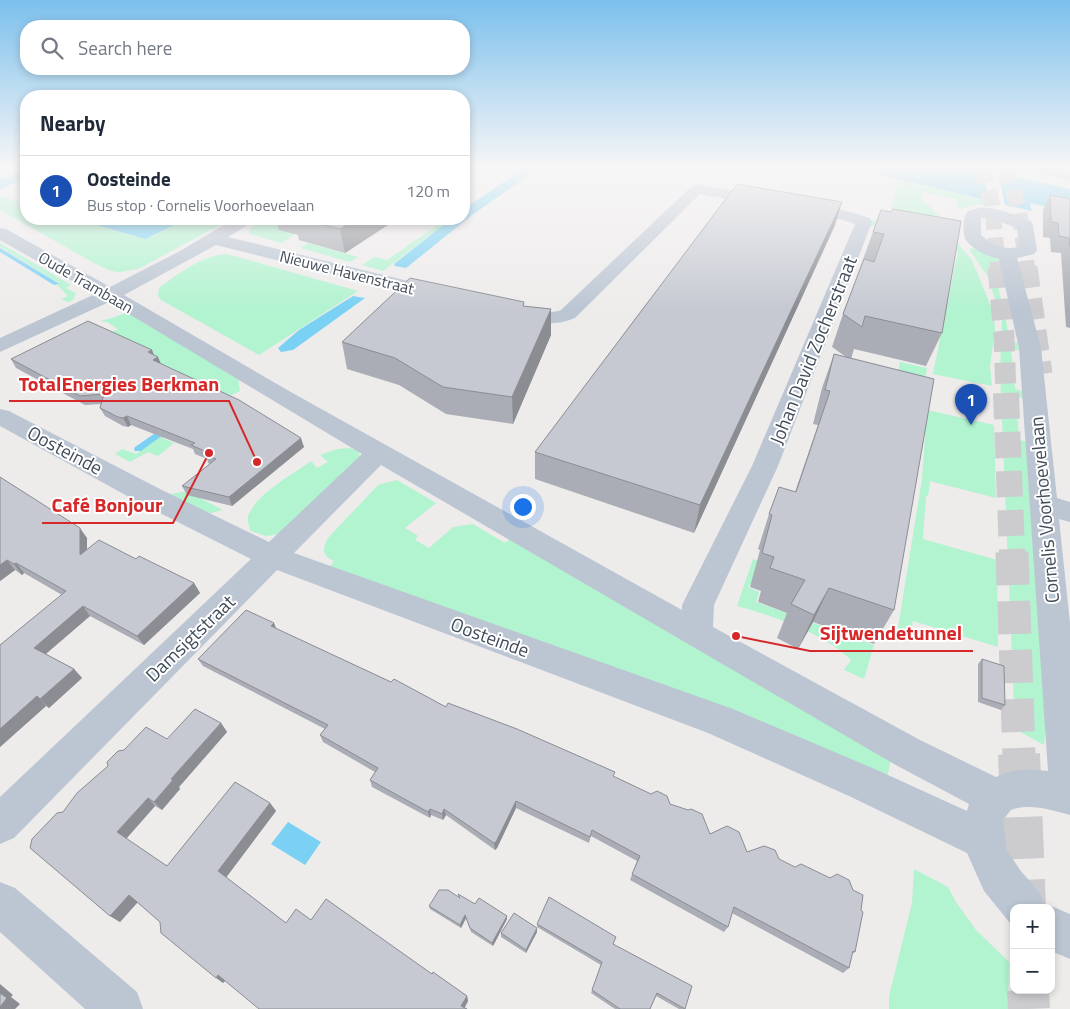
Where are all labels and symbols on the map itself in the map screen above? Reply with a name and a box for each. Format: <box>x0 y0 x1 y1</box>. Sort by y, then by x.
street label: Nieuwe Havenstraat <box>277 244 417 300</box>
street label: Oude Trambaan <box>34 245 138 319</box>
street label: Johan David Zocherstraat <box>761 251 864 449</box>
callout: TotalEnergies Berkman <box>9 366 229 401</box>
text: TotalEnergies Berkman <box>19 368 219 399</box>
pin: 1 <box>955 384 987 425</box>
street label: Cornelis Voorhoevelaan <box>1021 416 1066 604</box>
street label: Oosteinde <box>22 418 108 482</box>
callout: Café Bonjour <box>42 488 173 523</box>
text: Café Bonjour <box>52 489 163 520</box>
your location <box>510 494 536 520</box>
street label: Damsigtstraat <box>138 587 241 688</box>
street label: Oosteinde <box>447 609 534 664</box>
callout: Sijtwendetunnel <box>810 616 973 651</box>
text: Sijtwendetunnel <box>820 617 962 648</box>

